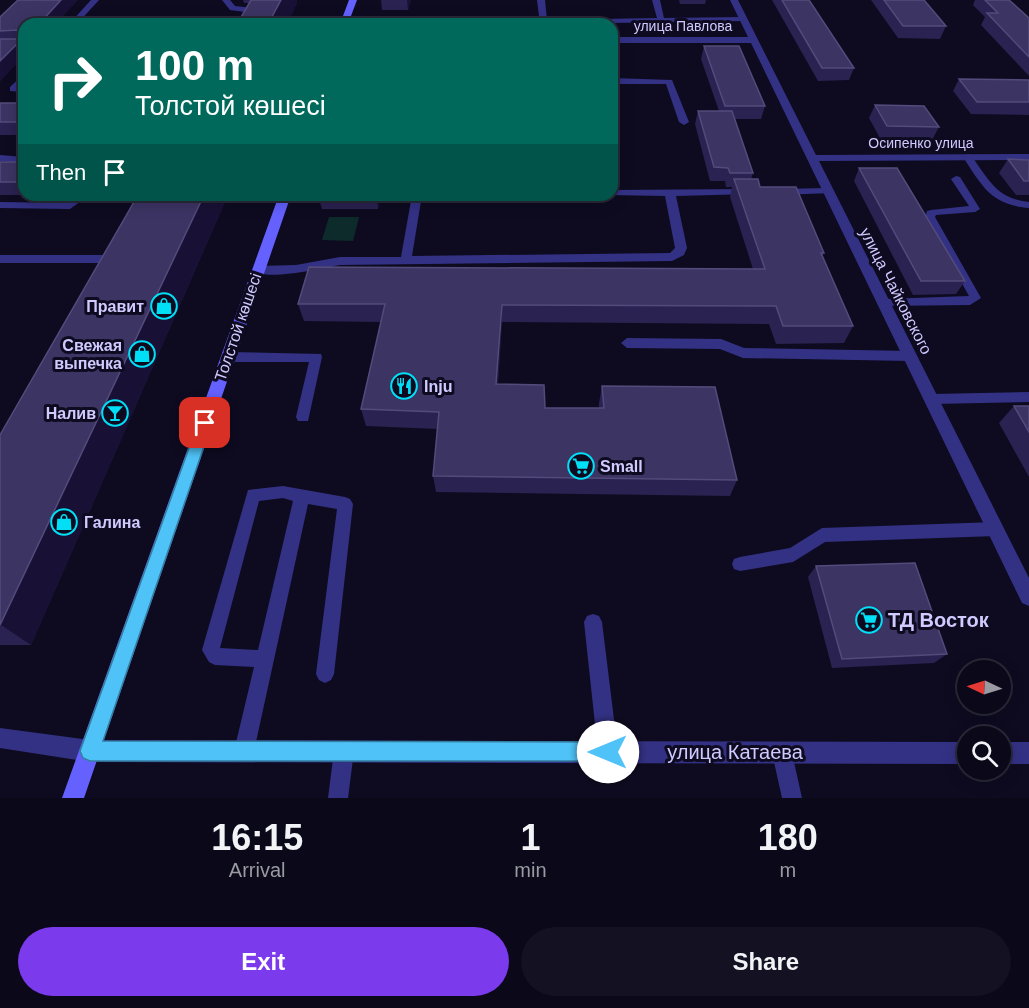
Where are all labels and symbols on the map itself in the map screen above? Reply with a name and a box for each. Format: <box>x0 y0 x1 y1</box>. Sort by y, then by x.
street label: улица Павлова <box>634 18 732 34</box>
street label: Осипенко улица <box>868 135 974 151</box>
street label: улица Чайковского <box>857 225 935 357</box>
street label: Толстой көшесі <box>212 271 264 383</box>
shop icon: Правит <box>149 291 179 321</box>
place label: Правит <box>86 298 144 315</box>
place label: Свежая выпечка <box>54 337 122 372</box>
shop icon: Свежая выпечка <box>127 339 157 369</box>
restaurant icon: Inju <box>389 371 419 401</box>
place label: Inju <box>424 378 452 395</box>
pin <box>179 397 230 448</box>
bar icon: Налив <box>100 398 130 428</box>
place label: Налив <box>46 405 96 422</box>
supermarket icon: Small <box>566 451 596 481</box>
place label: Small <box>600 458 643 475</box>
shop icon: Галина <box>49 507 79 537</box>
place label: Галина <box>84 514 140 531</box>
supermarket icon: ТД Восток <box>854 605 884 635</box>
place label: ТД Восток <box>888 609 990 631</box>
north arrow <box>957 660 1011 714</box>
position arrow <box>576 720 640 784</box>
street label: улица Катаева <box>667 741 804 763</box>

